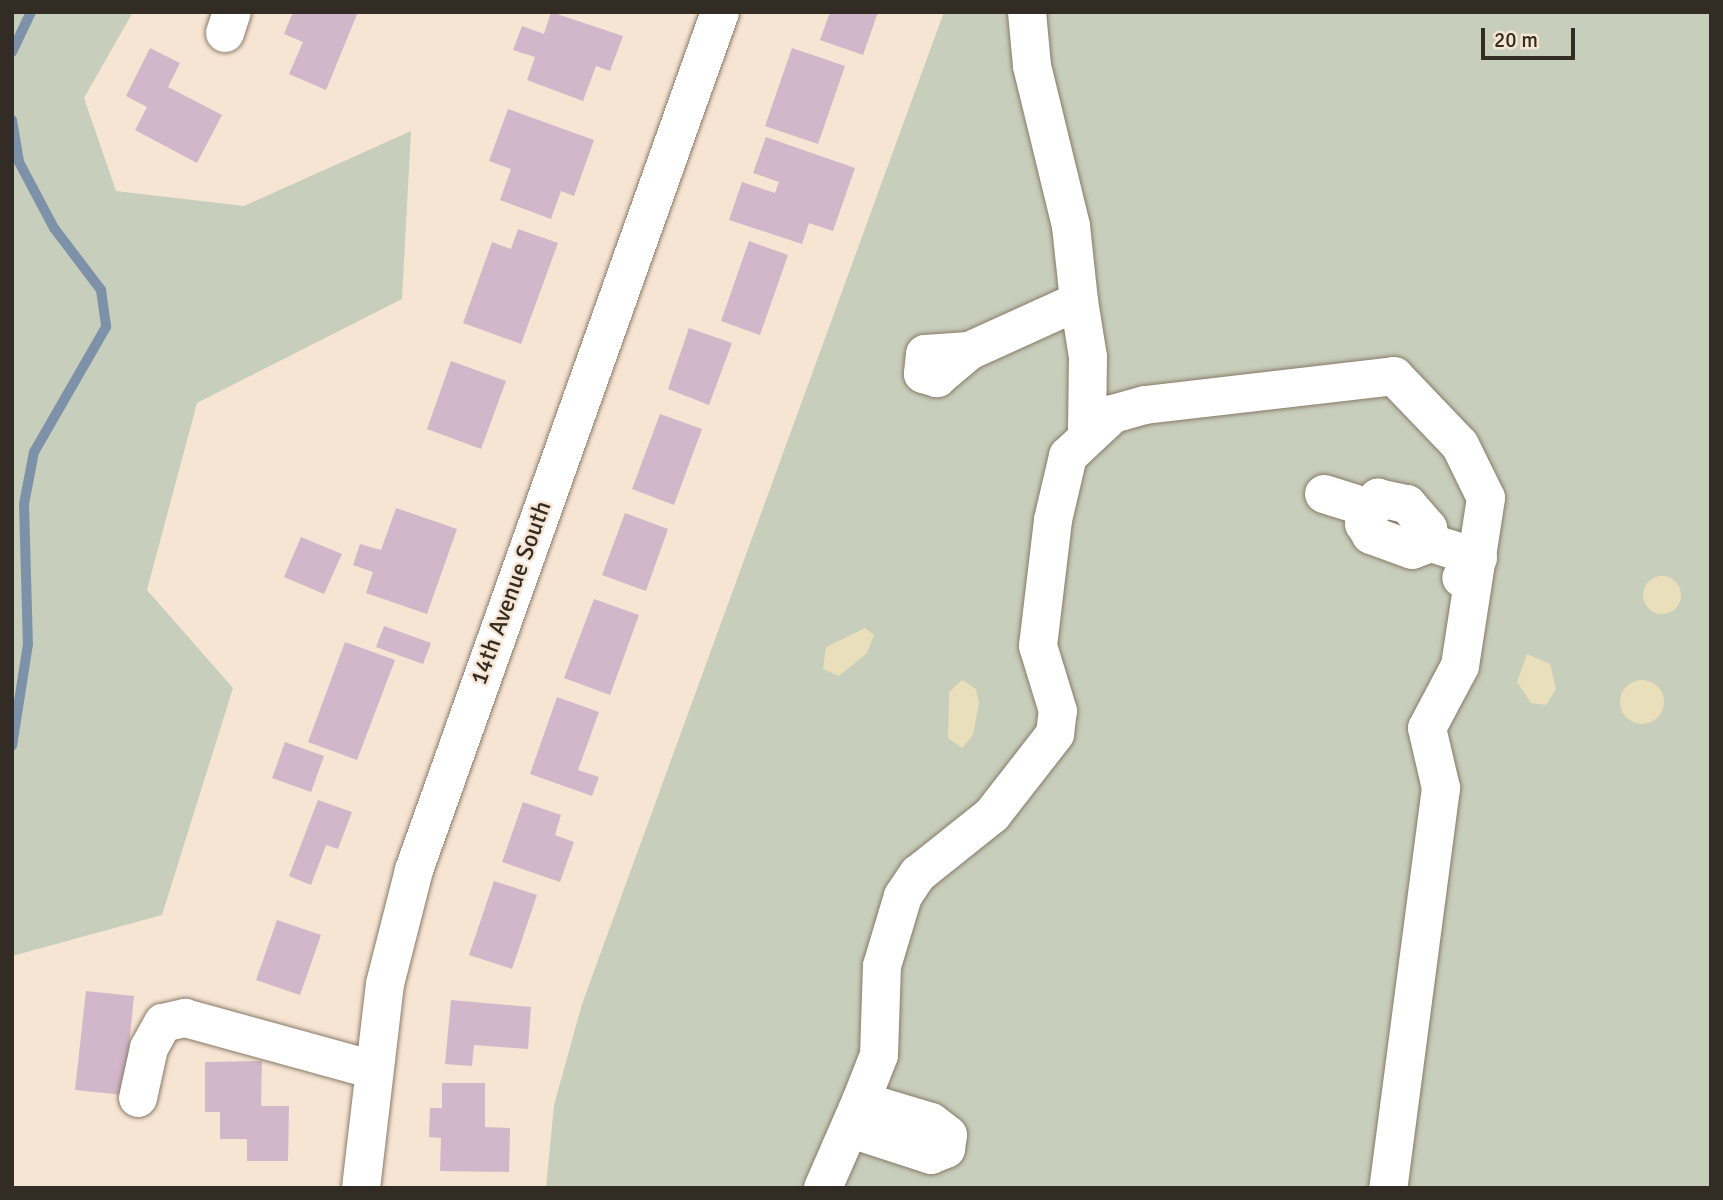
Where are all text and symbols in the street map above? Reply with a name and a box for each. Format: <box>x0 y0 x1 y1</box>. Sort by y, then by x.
scale bar <box>1485 14 1580 58</box>
text: 20 m <box>1494 27 1538 53</box>
street label: 14th Avenue South <box>464 497 558 689</box>

